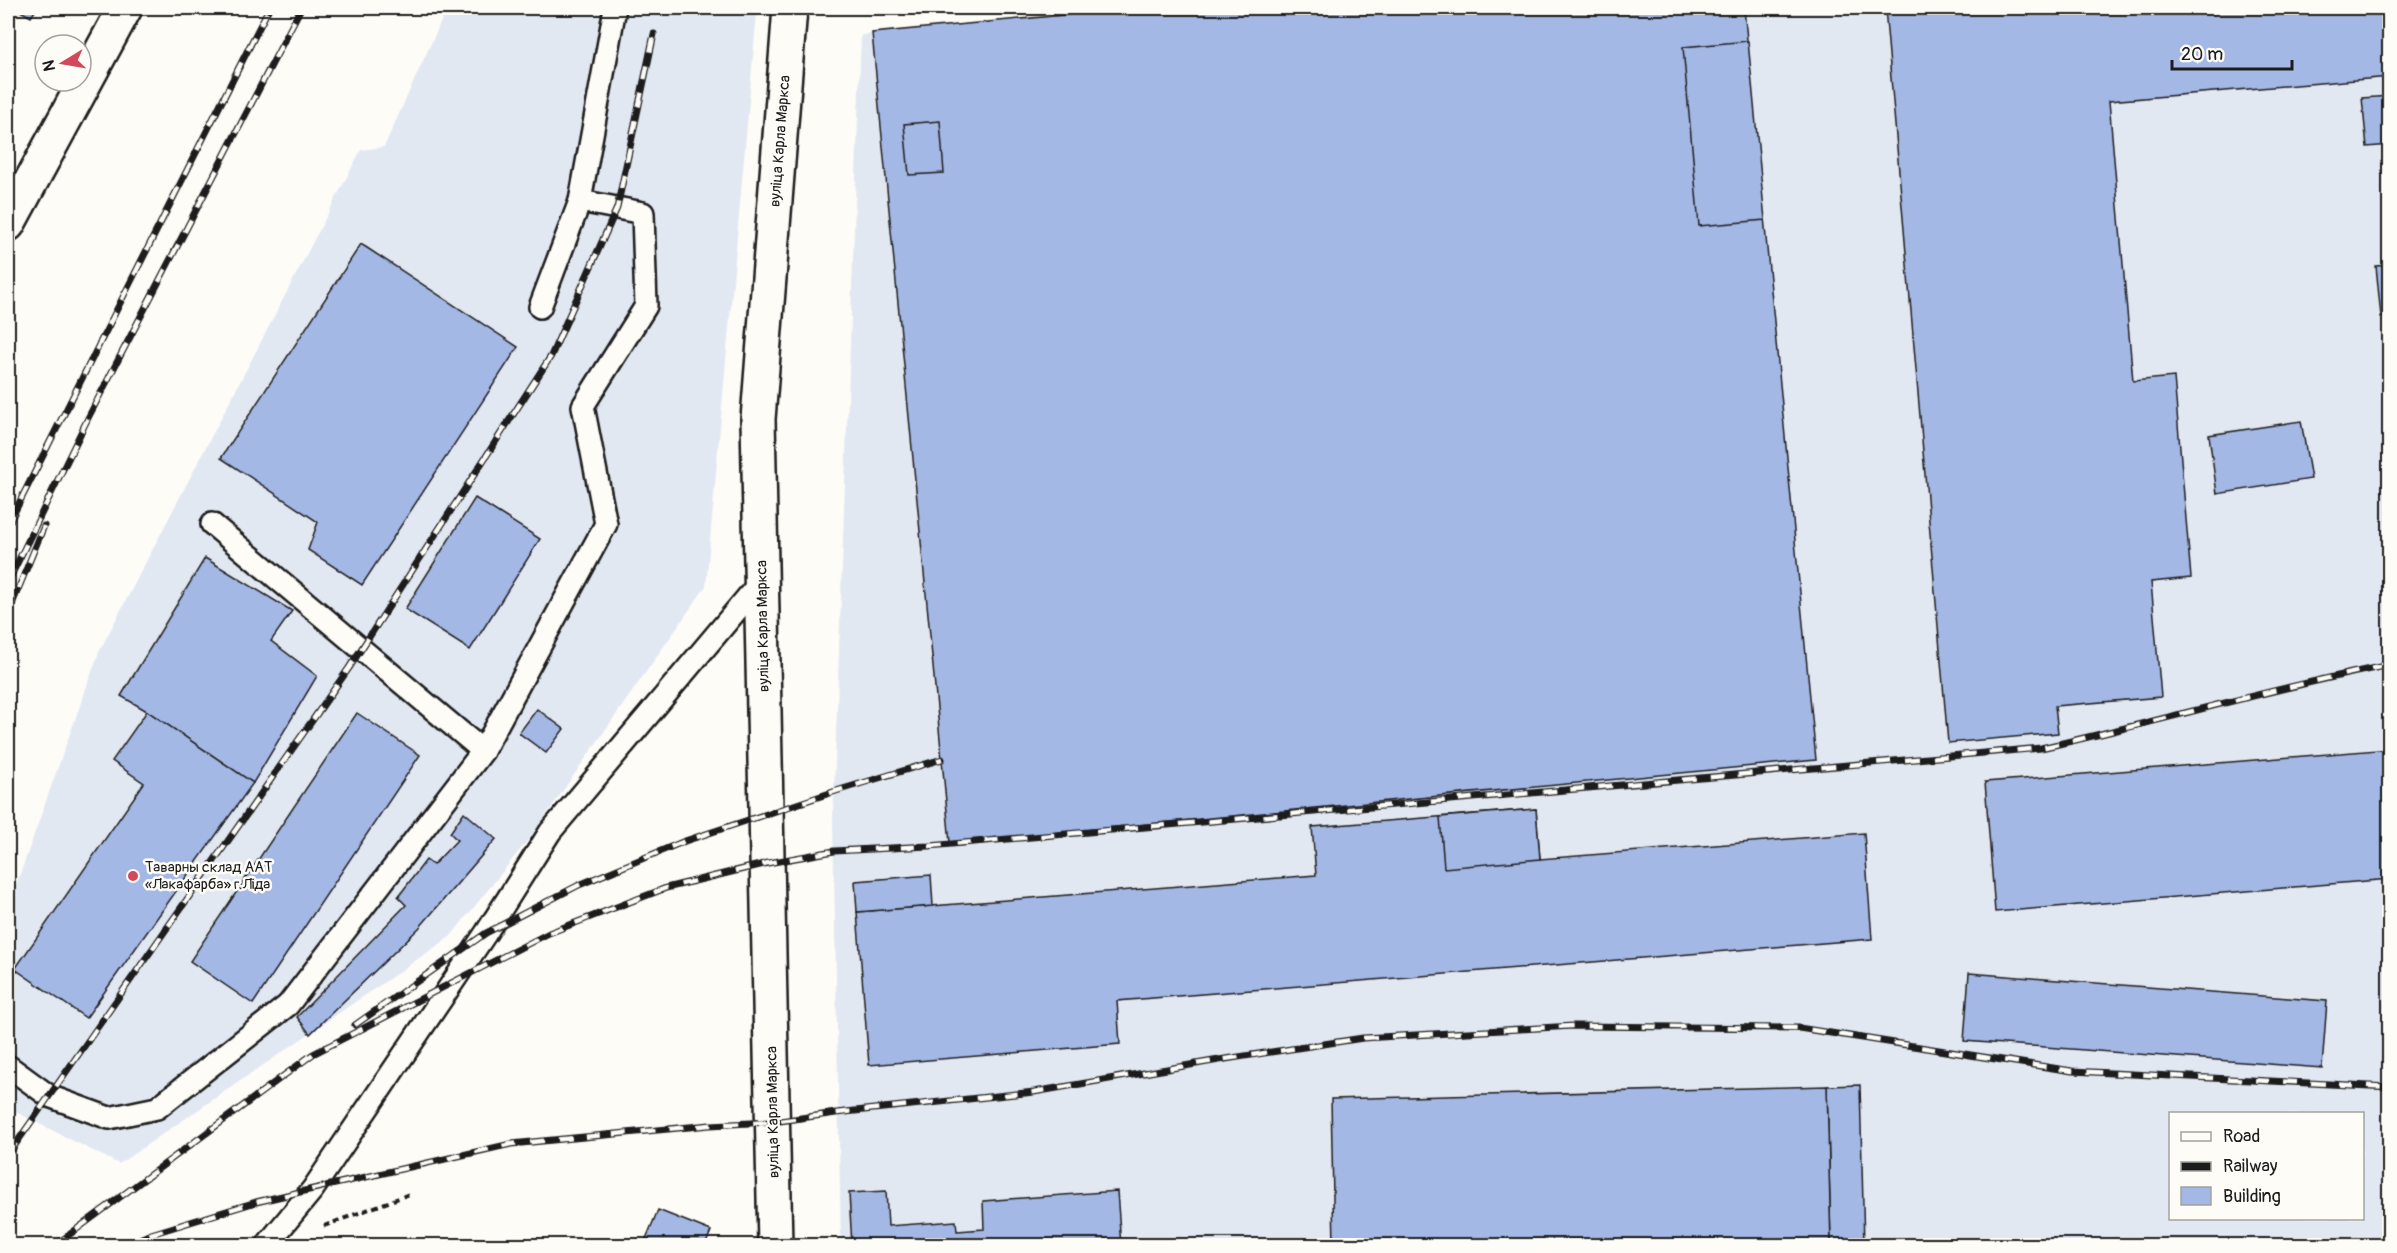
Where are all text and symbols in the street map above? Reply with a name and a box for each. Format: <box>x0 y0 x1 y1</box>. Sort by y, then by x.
north arrow <box>33 33 93 93</box>
scale bar <box>2172 33 2292 71</box>
text: 20 m <box>2181 43 2223 66</box>
text: N <box>38 58 60 73</box>
street label: вуліца Карла Маркса <box>765 74 794 208</box>
street label: вуліца Карла Маркса <box>752 560 774 692</box>
place label: Таварны склад ААТ «Лакафарба» г.Ліда <box>145 858 272 894</box>
marker: Таварны склад ААТ «Лакафарба» г.Ліда <box>126 869 140 883</box>
street label: вуліца Карла Маркса <box>762 1046 784 1178</box>
legend <box>2169 1112 2364 1220</box>
text: Road <box>2223 1125 2260 1148</box>
text: Railway <box>2223 1155 2278 1178</box>
text: Building <box>2223 1185 2281 1208</box>

